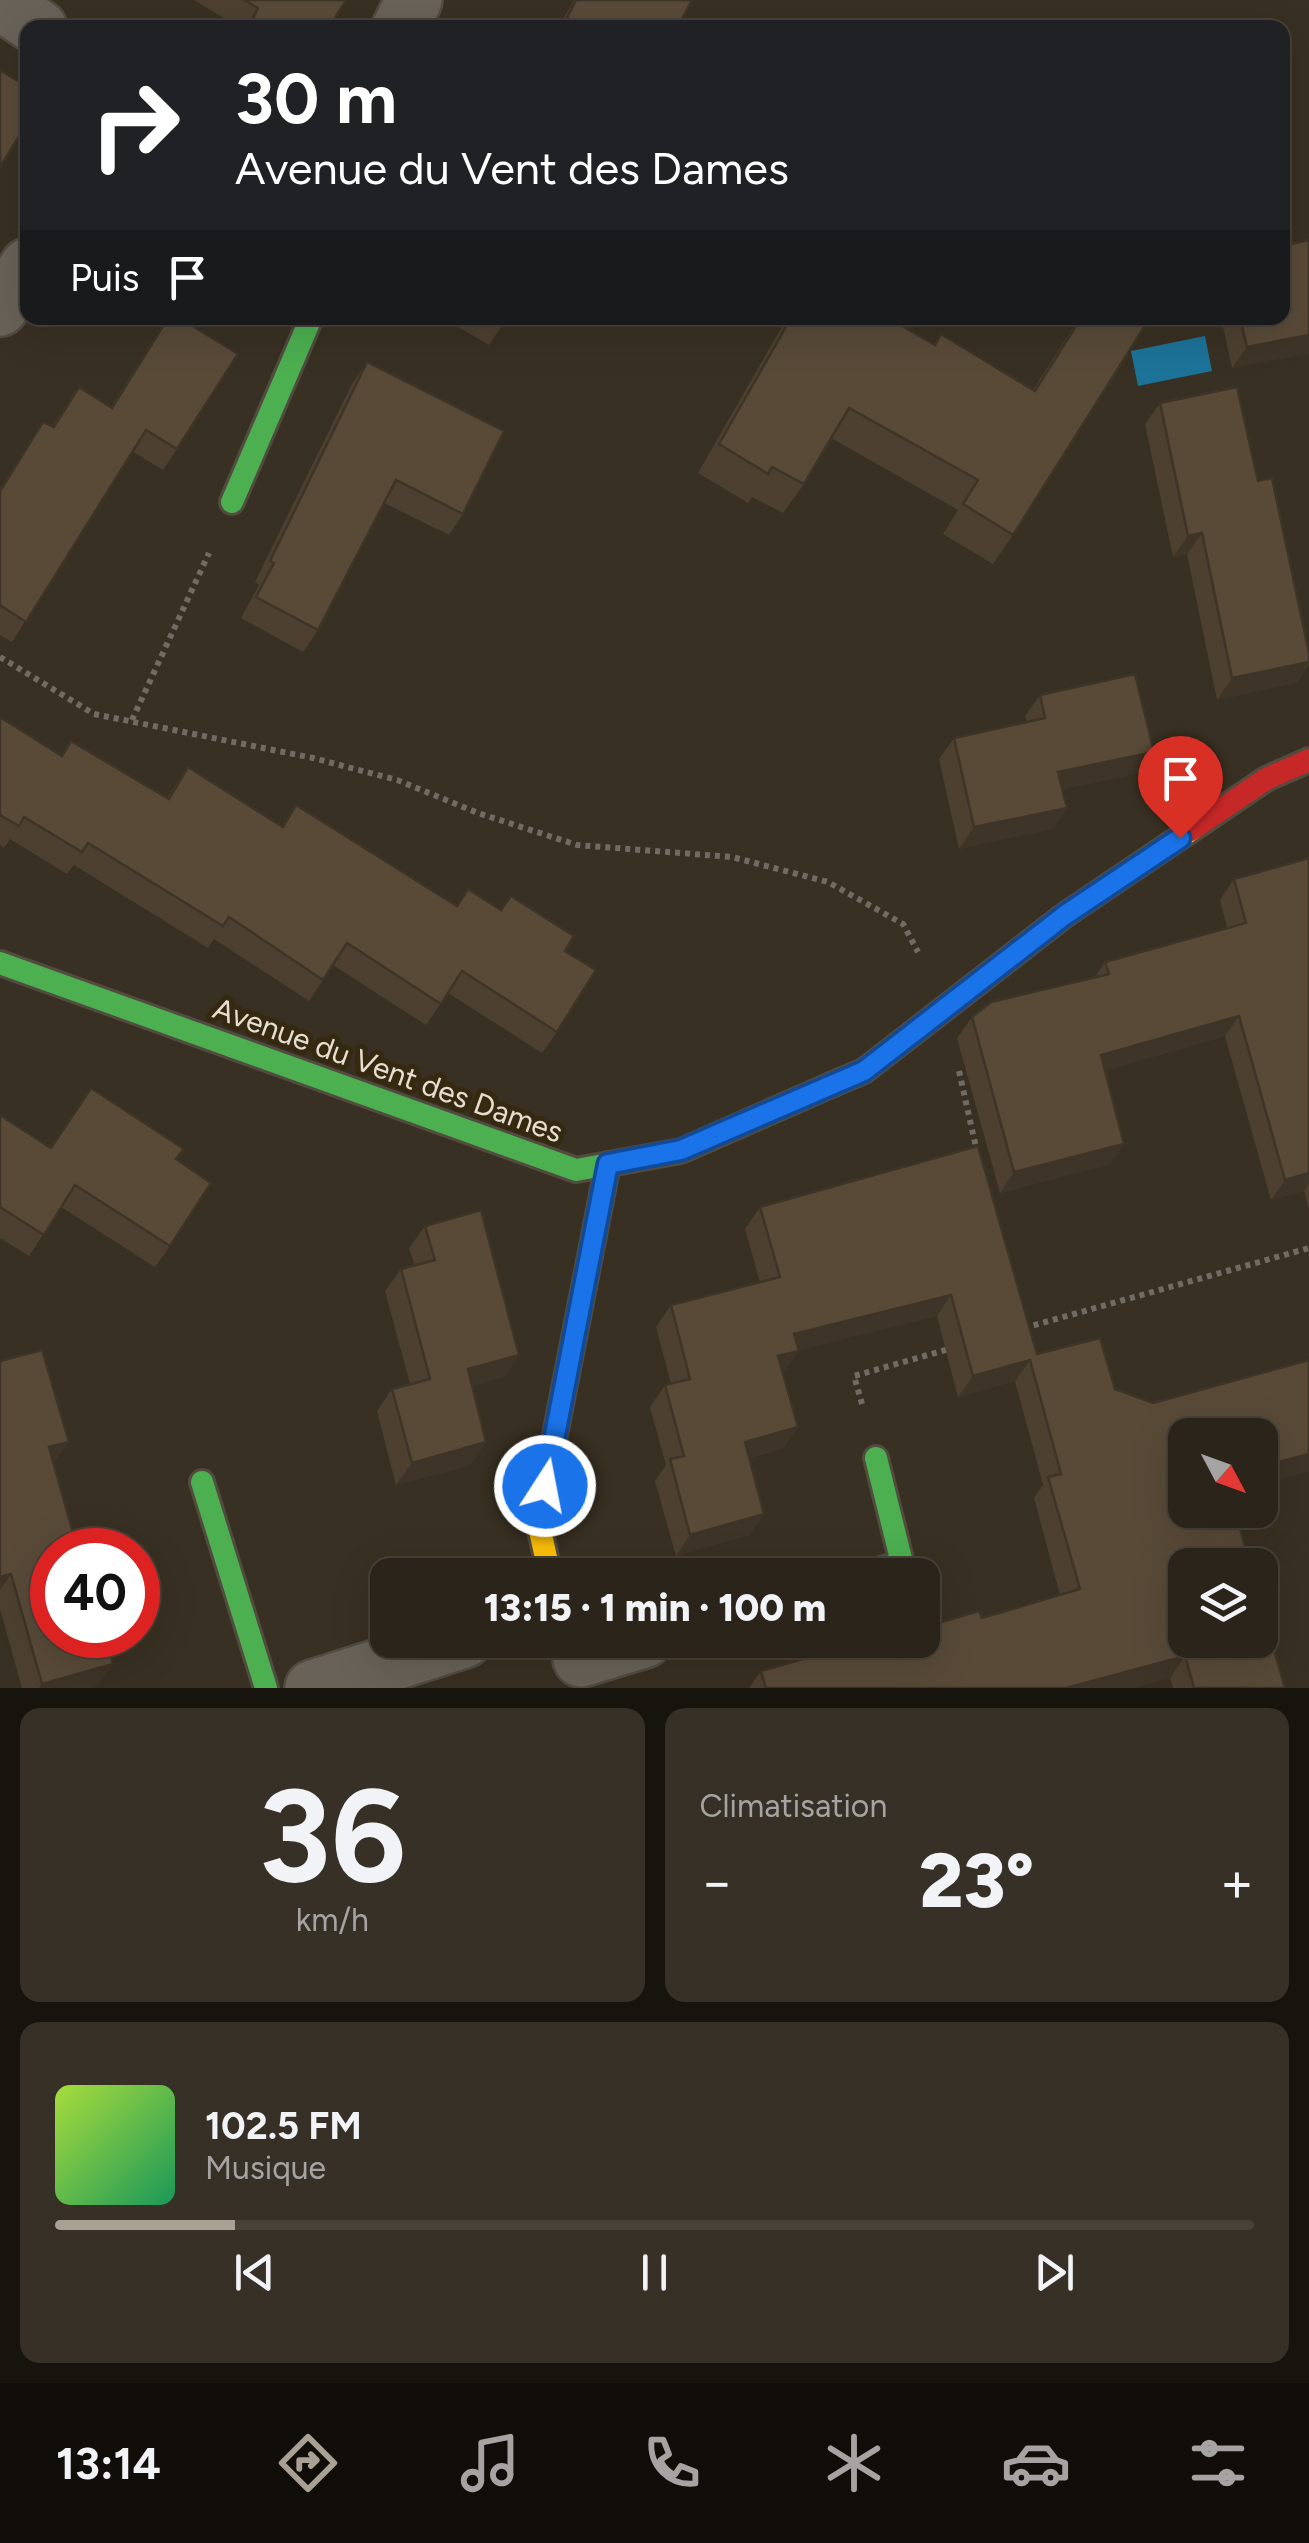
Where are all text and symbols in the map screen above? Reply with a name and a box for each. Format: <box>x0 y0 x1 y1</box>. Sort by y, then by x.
text: 30 m <box>235 56 397 141</box>
icon: right <box>70 60 200 190</box>
text: Avenue du Vent des Dames <box>235 141 789 195</box>
icon: arrive <box>160 250 215 305</box>
text: Puis <box>70 255 140 301</box>
pin <box>1138 736 1223 839</box>
icon: arrive <box>1153 751 1208 806</box>
street label: Avenue du Vent des Dames <box>208 989 568 1151</box>
north arrow <box>1168 1418 1278 1528</box>
map controls <box>1168 1418 1278 1658</box>
position arrow <box>493 1434 597 1538</box>
speed limit sign: 40 <box>30 1528 160 1658</box>
button: layers <box>1168 1548 1278 1658</box>
text: 13:15 · 1 min · 100 m <box>484 1585 826 1631</box>
text: 36 <box>258 1758 406 1914</box>
text: Climatisation <box>700 1787 887 1825</box>
text: 23° <box>919 1836 1034 1926</box>
text: − <box>700 1849 734 1915</box>
text: + <box>1220 1849 1254 1915</box>
text: km/h <box>296 1901 369 1939</box>
text: 102.5 FM <box>205 2103 362 2149</box>
text: Musique <box>205 2149 326 2187</box>
icon: previous <box>227 2245 282 2300</box>
icon: pause <box>627 2245 682 2300</box>
icon: next <box>1027 2245 1082 2300</box>
icon: directions <box>273 2428 343 2498</box>
icon: music <box>455 2428 525 2498</box>
icon: phone <box>637 2428 707 2498</box>
icon: climate <box>819 2428 889 2498</box>
icon: car <box>1001 2428 1071 2498</box>
icon: filters <box>1183 2428 1253 2498</box>
text: 13:14 <box>56 2436 161 2490</box>

